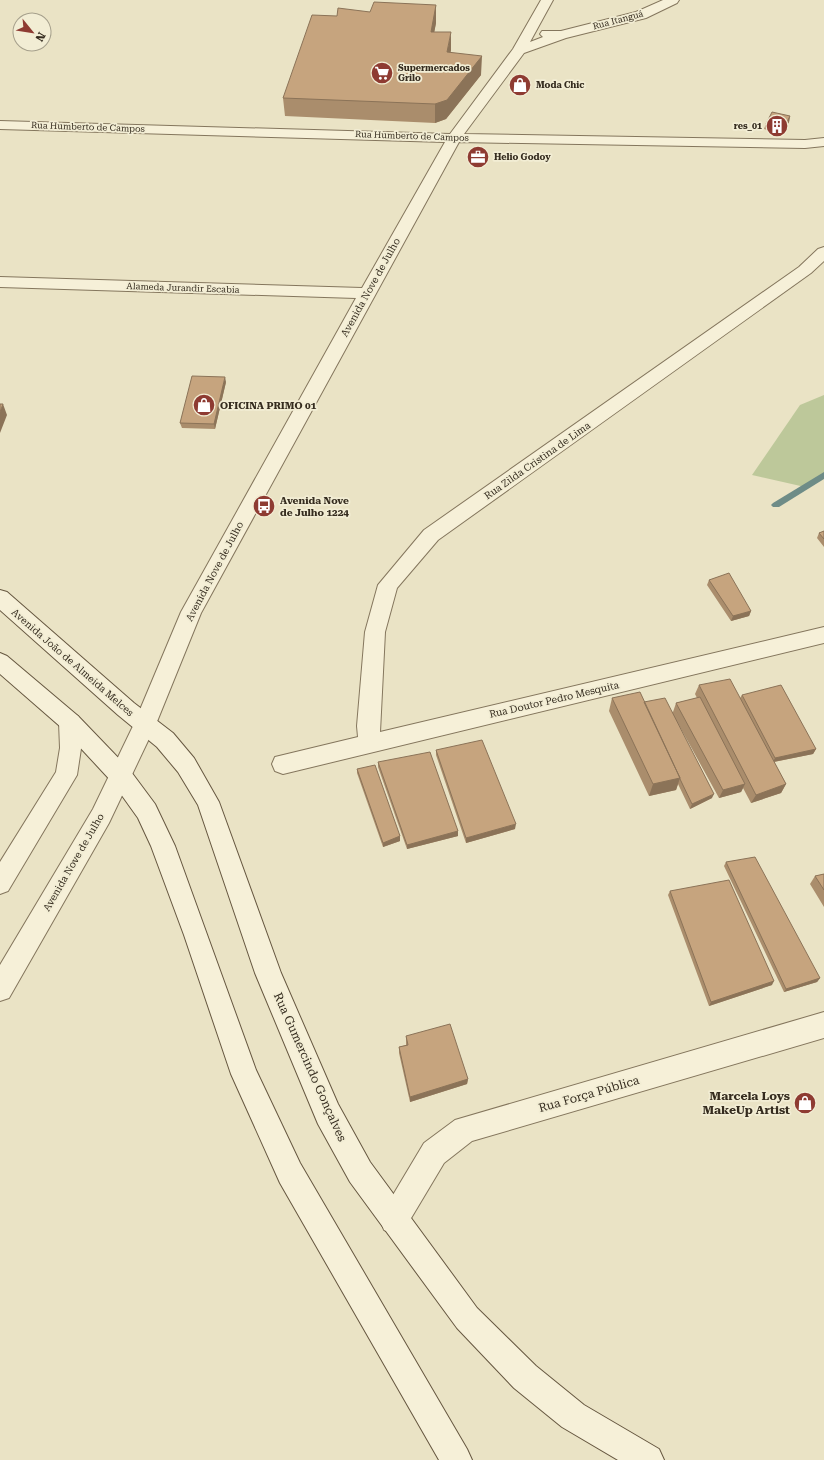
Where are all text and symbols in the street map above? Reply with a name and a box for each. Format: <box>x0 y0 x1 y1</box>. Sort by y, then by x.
street label: Rua Itanguá <box>592 8 644 32</box>
north arrow <box>12 12 52 52</box>
text: N <box>32 30 48 44</box>
supermarket icon: Supermercados Grilo <box>369 60 395 86</box>
place label: Supermercados Grilo <box>398 63 470 83</box>
shop icon: Moda Chic <box>507 72 533 98</box>
place label: Moda Chic <box>536 80 585 90</box>
building icon: res_01 <box>764 113 790 139</box>
street label: Rua Humberto de Campos <box>31 120 145 134</box>
place label: res_01 <box>734 121 762 131</box>
street label: Rua Humberto de Campos <box>355 129 469 143</box>
office icon: Helio Godoy <box>465 144 491 170</box>
place label: Helio Godoy <box>494 152 551 162</box>
street label: Avenida Nove de Julho <box>339 236 402 338</box>
street label: Alameda Jurandir Escabia <box>126 281 240 295</box>
shop icon: OFICINA PRIMO 01 <box>191 392 217 418</box>
place label: OFICINA PRIMO 01 <box>220 400 317 411</box>
street label: Rua Zilda Cristina de Lima <box>482 419 593 501</box>
bus stop icon: Avenida Nove de Julho 1224 <box>251 493 277 519</box>
place label: Avenida Nove de Julho 1224 <box>280 495 349 518</box>
street label: Avenida Nove de Julho <box>184 520 245 623</box>
street label: Avenida João de Almeida Melces <box>9 606 136 718</box>
street label: Rua Doutor Pedro Mesquita <box>488 679 621 720</box>
street label: Avenida Nove de Julho <box>41 811 106 913</box>
street label: Rua Gumercindo Gonçalves <box>271 990 349 1144</box>
street label: Rua Força Pública <box>537 1073 641 1115</box>
place label: Marcela Loys MakeUp Artist <box>702 1089 790 1117</box>
shop icon: Marcela Loys MakeUp Artist <box>792 1090 818 1116</box>

